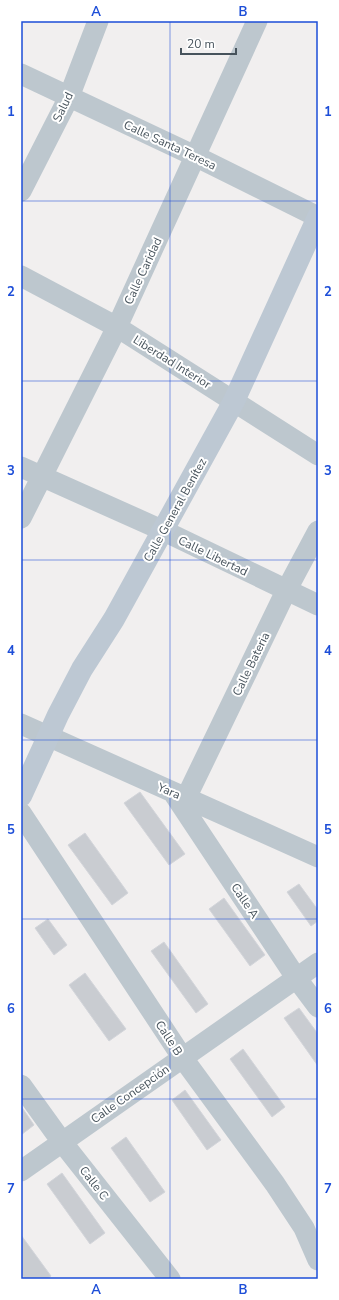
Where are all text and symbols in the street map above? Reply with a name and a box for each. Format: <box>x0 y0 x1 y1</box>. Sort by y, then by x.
text: A <box>91 3 101 21</box>
text: B <box>239 3 248 21</box>
scale bar <box>181 30 236 56</box>
text: 20 m <box>187 36 215 52</box>
street label: Salud <box>49 90 77 124</box>
text: 1 <box>7 103 15 121</box>
text: 1 <box>324 103 332 121</box>
street label: Calle Santa Teresa <box>121 117 219 173</box>
street label: Calle Caridad <box>120 235 166 307</box>
text: 2 <box>7 283 15 301</box>
text: 2 <box>324 283 332 301</box>
street label: Liberdad Interior <box>130 332 214 393</box>
street label: Calle General Benítez <box>140 455 210 565</box>
text: 3 <box>7 462 15 480</box>
text: 3 <box>324 462 332 480</box>
street label: Calle Libertad <box>176 532 250 580</box>
street label: Calle Bateria <box>229 629 273 699</box>
text: 4 <box>7 642 15 660</box>
text: 4 <box>324 642 332 660</box>
street label: Yara <box>154 779 183 803</box>
text: 5 <box>7 821 15 839</box>
text: 5 <box>324 821 332 839</box>
street label: Calle A <box>227 880 263 922</box>
text: 6 <box>7 1000 15 1018</box>
text: 6 <box>324 1000 332 1018</box>
street label: Calle B <box>152 1017 186 1059</box>
street label: Calle Concepción <box>88 1061 172 1127</box>
street label: Calle C <box>76 1163 112 1203</box>
text: 7 <box>7 1180 15 1198</box>
text: 7 <box>324 1180 332 1198</box>
text: A <box>91 1281 101 1299</box>
text: B <box>239 1281 248 1299</box>

